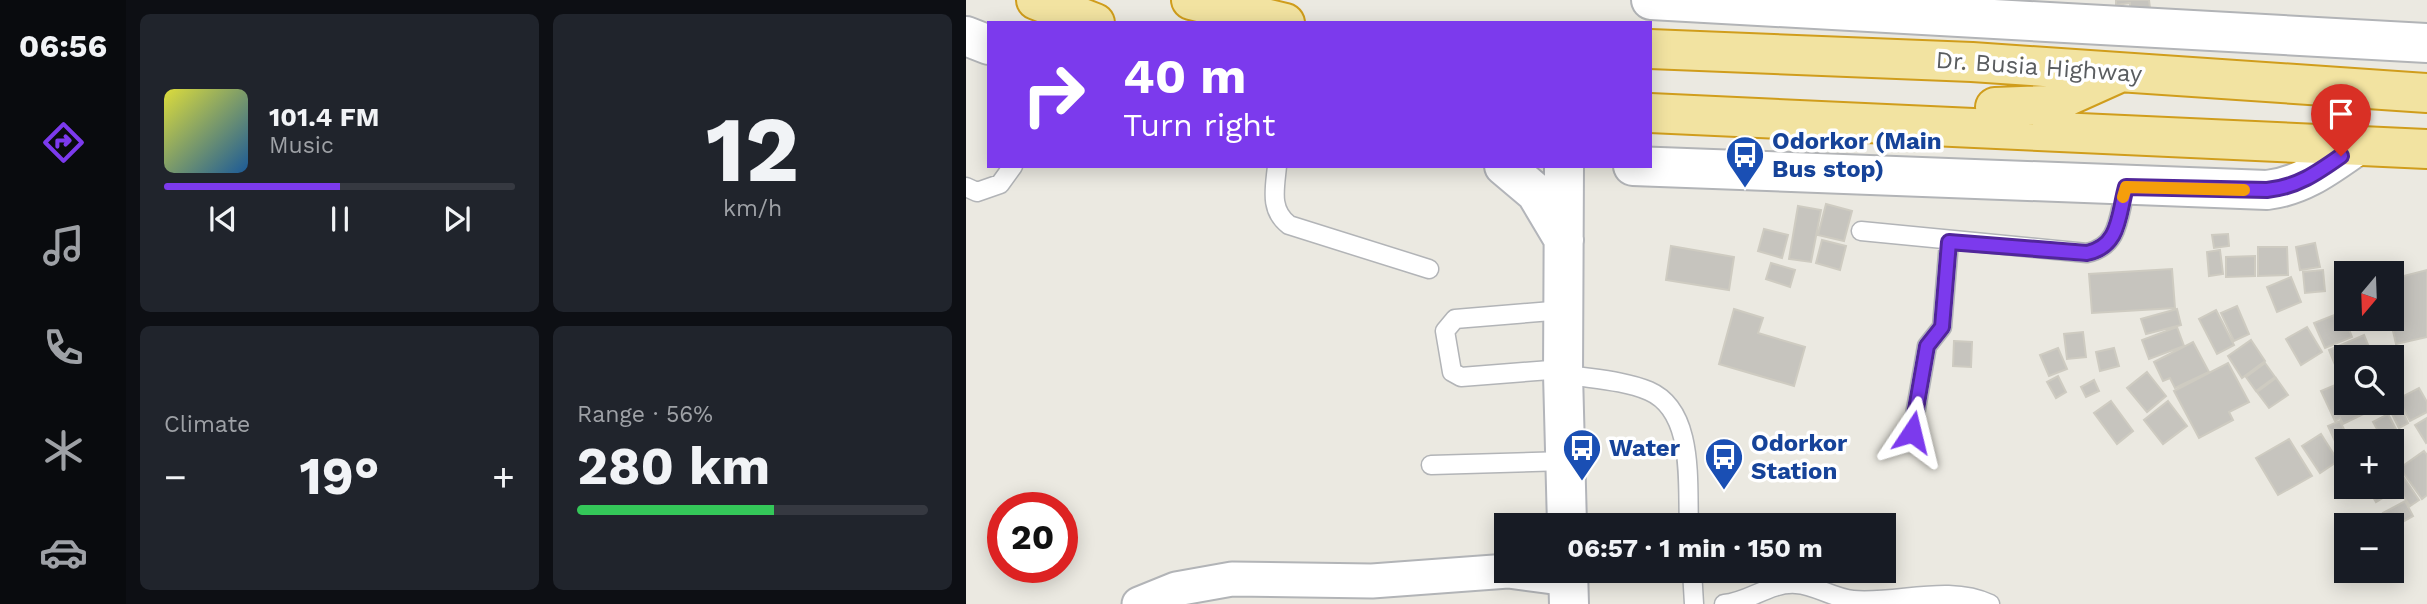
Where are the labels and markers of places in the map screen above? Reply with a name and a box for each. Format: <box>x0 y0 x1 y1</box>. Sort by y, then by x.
pin <box>2311 84 2371 156</box>
place label: Odorkor (Main Bus stop) <box>1772 127 1942 183</box>
bus stop icon: Odorkor (Main Bus stop) <box>1724 134 1766 189</box>
bus stop icon: Water <box>1561 427 1603 482</box>
place label: Odorkor Station <box>1751 429 1848 485</box>
place label: Water <box>1609 434 1681 462</box>
bus stop icon: Odorkor Station <box>1703 436 1745 491</box>

